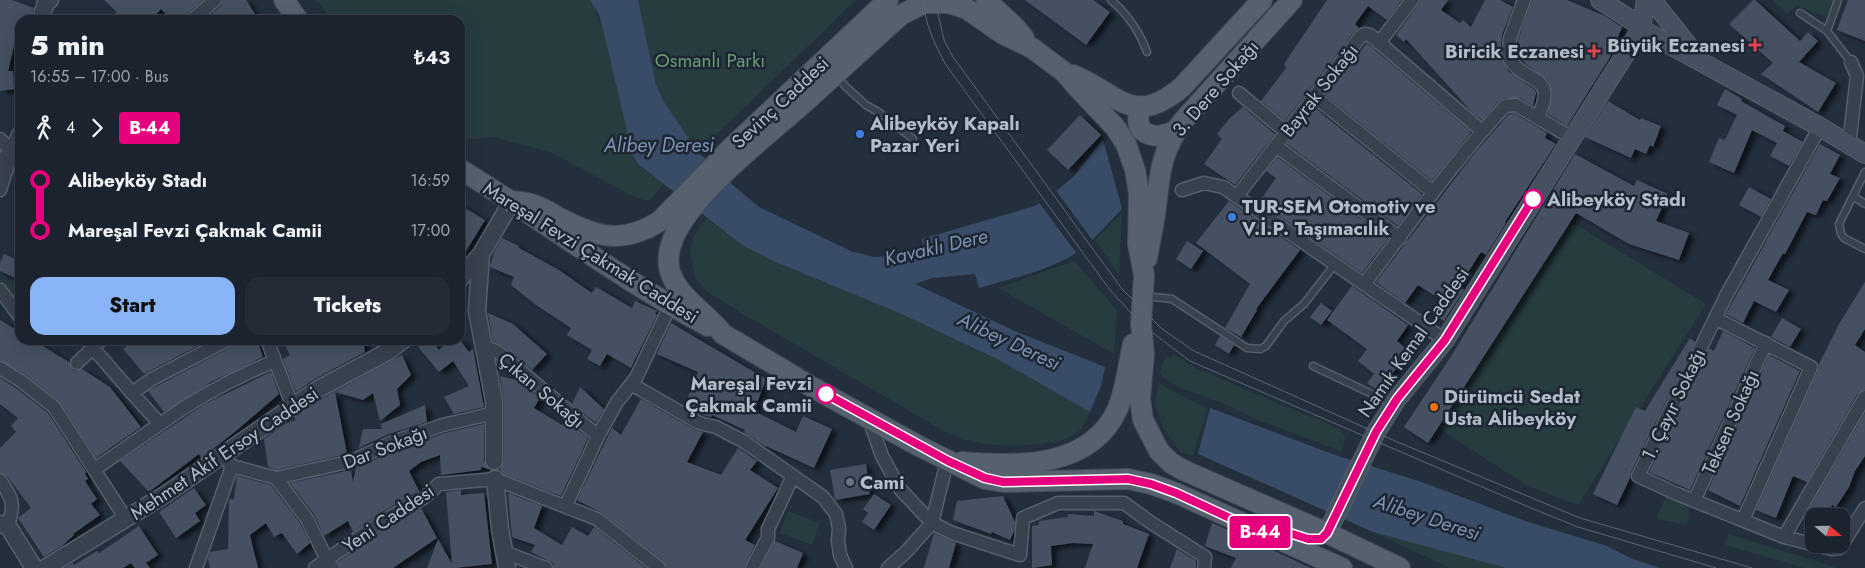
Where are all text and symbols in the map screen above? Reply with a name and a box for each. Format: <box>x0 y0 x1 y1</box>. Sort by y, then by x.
text: 5 min <box>30 25 105 66</box>
place label: Büyük Eczanesi <box>1607 32 1745 59</box>
street label: 3. Dere Sokağı <box>1166 34 1265 142</box>
street label: Bayrak Sokağı <box>1274 38 1364 143</box>
place label: Biricik Eczanesi <box>1445 38 1584 65</box>
marker: Büyük Eczanesi <box>1749 39 1761 51</box>
text: ₺43 <box>414 44 450 71</box>
marker: Biricik Eczanesi <box>1588 45 1600 57</box>
park label: Osmanlı Parkı <box>655 47 765 74</box>
street label: Sevinç Caddesi <box>726 50 835 155</box>
text: 16:55 – 17:00 · Bus <box>30 65 168 88</box>
place label: Alibeyköy Kapalı Pazar Yeri <box>869 110 1020 159</box>
icon: walk <box>30 114 58 142</box>
icon: forward <box>83 114 111 142</box>
text: B-44 <box>129 115 170 141</box>
text: 4 <box>66 116 75 139</box>
marker: Alibeyköy Kapalı Pazar Yeri <box>854 128 866 140</box>
water label: Alibey Deresi <box>603 131 715 160</box>
text: Alibeyköy Stadı <box>68 167 207 194</box>
text: 16:59 <box>411 169 450 192</box>
street label: Mareşal Fevzi Çakmak Caddesi <box>478 175 703 330</box>
place label: Alibeyköy Stadı <box>1546 186 1686 213</box>
marker: Alibeyköy Stadı <box>1523 189 1543 209</box>
place label: TUR-SEM Otomotiv ve V.İ.P. Taşımacılık <box>1241 193 1436 242</box>
marker: TUR-SEM Otomotiv ve V.İ.P. Taşımacılık <box>1226 211 1238 223</box>
text: Mareşal Fevzi Çakmak Camii <box>68 217 322 244</box>
text: 17:00 <box>410 219 450 242</box>
water label: Kavaklı Dere <box>882 222 991 273</box>
street label: Namık Kemal Caddesi <box>1351 262 1475 423</box>
button: Start <box>30 277 235 335</box>
button: Tickets <box>245 277 450 335</box>
water label: Alibey Deresi <box>952 305 1066 378</box>
street label: 1. Çayır Sokağı <box>1635 344 1712 465</box>
street label: Çıkan Sokağı <box>493 346 591 435</box>
street label: Teksen Sokağı <box>1695 365 1766 479</box>
place label: Mareşal Fevzi Çakmak Camii <box>685 370 812 419</box>
street label: Mehmet Akif Ersoy Caddesi <box>125 380 324 527</box>
place label: Dürümcü Sedat Usta Alibeyköy <box>1444 383 1580 432</box>
marker: Mareşal Fevzi Çakmak Camii <box>816 384 836 404</box>
marker: Dürümcü Sedat Usta Alibeyköy <box>1428 401 1440 413</box>
street label: Dar Sokağı <box>339 419 431 476</box>
place label: Cami <box>860 469 904 496</box>
marker: Cami <box>844 476 856 488</box>
street label: Yeni Caddesi <box>337 478 440 559</box>
water label: Alibey Deresi <box>1369 486 1485 549</box>
north arrow <box>1805 508 1850 552</box>
map controls <box>1805 508 1850 553</box>
line badge: B-44 <box>1225 516 1295 548</box>
text: B-44 <box>1239 519 1281 545</box>

